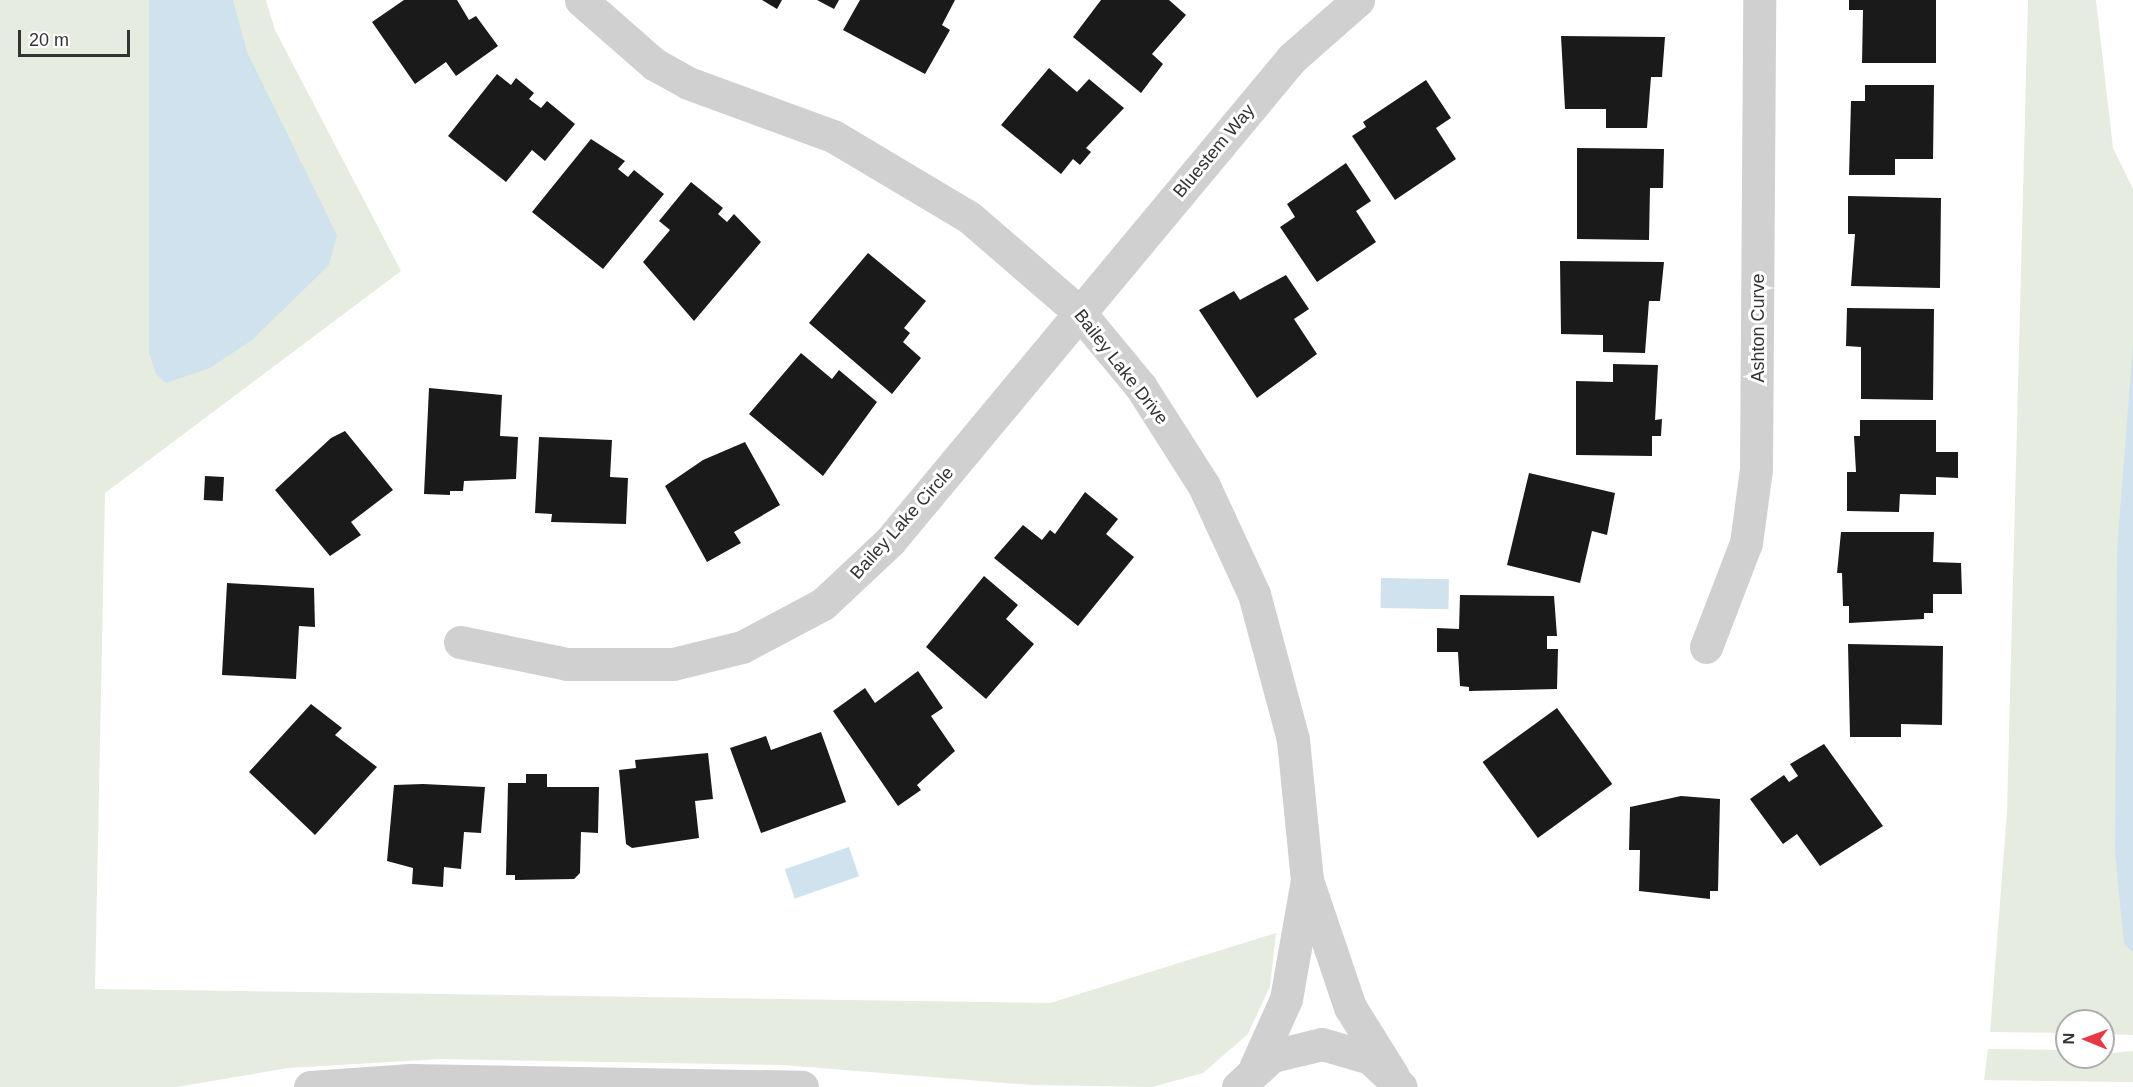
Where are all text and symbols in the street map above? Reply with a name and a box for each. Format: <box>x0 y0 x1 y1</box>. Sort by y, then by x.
scale bar <box>21 18 134 56</box>
text: 20 m <box>29 30 69 50</box>
street label: Bluestem Way <box>1169 100 1259 202</box>
street label: Ashton Curve <box>1747 273 1769 383</box>
street label: Bailey Lake Drive <box>1069 305 1173 429</box>
street label: Bailey Lake Circle <box>846 462 958 584</box>
north arrow <box>2055 1009 2115 1069</box>
text: N <box>2060 1033 2077 1045</box>

